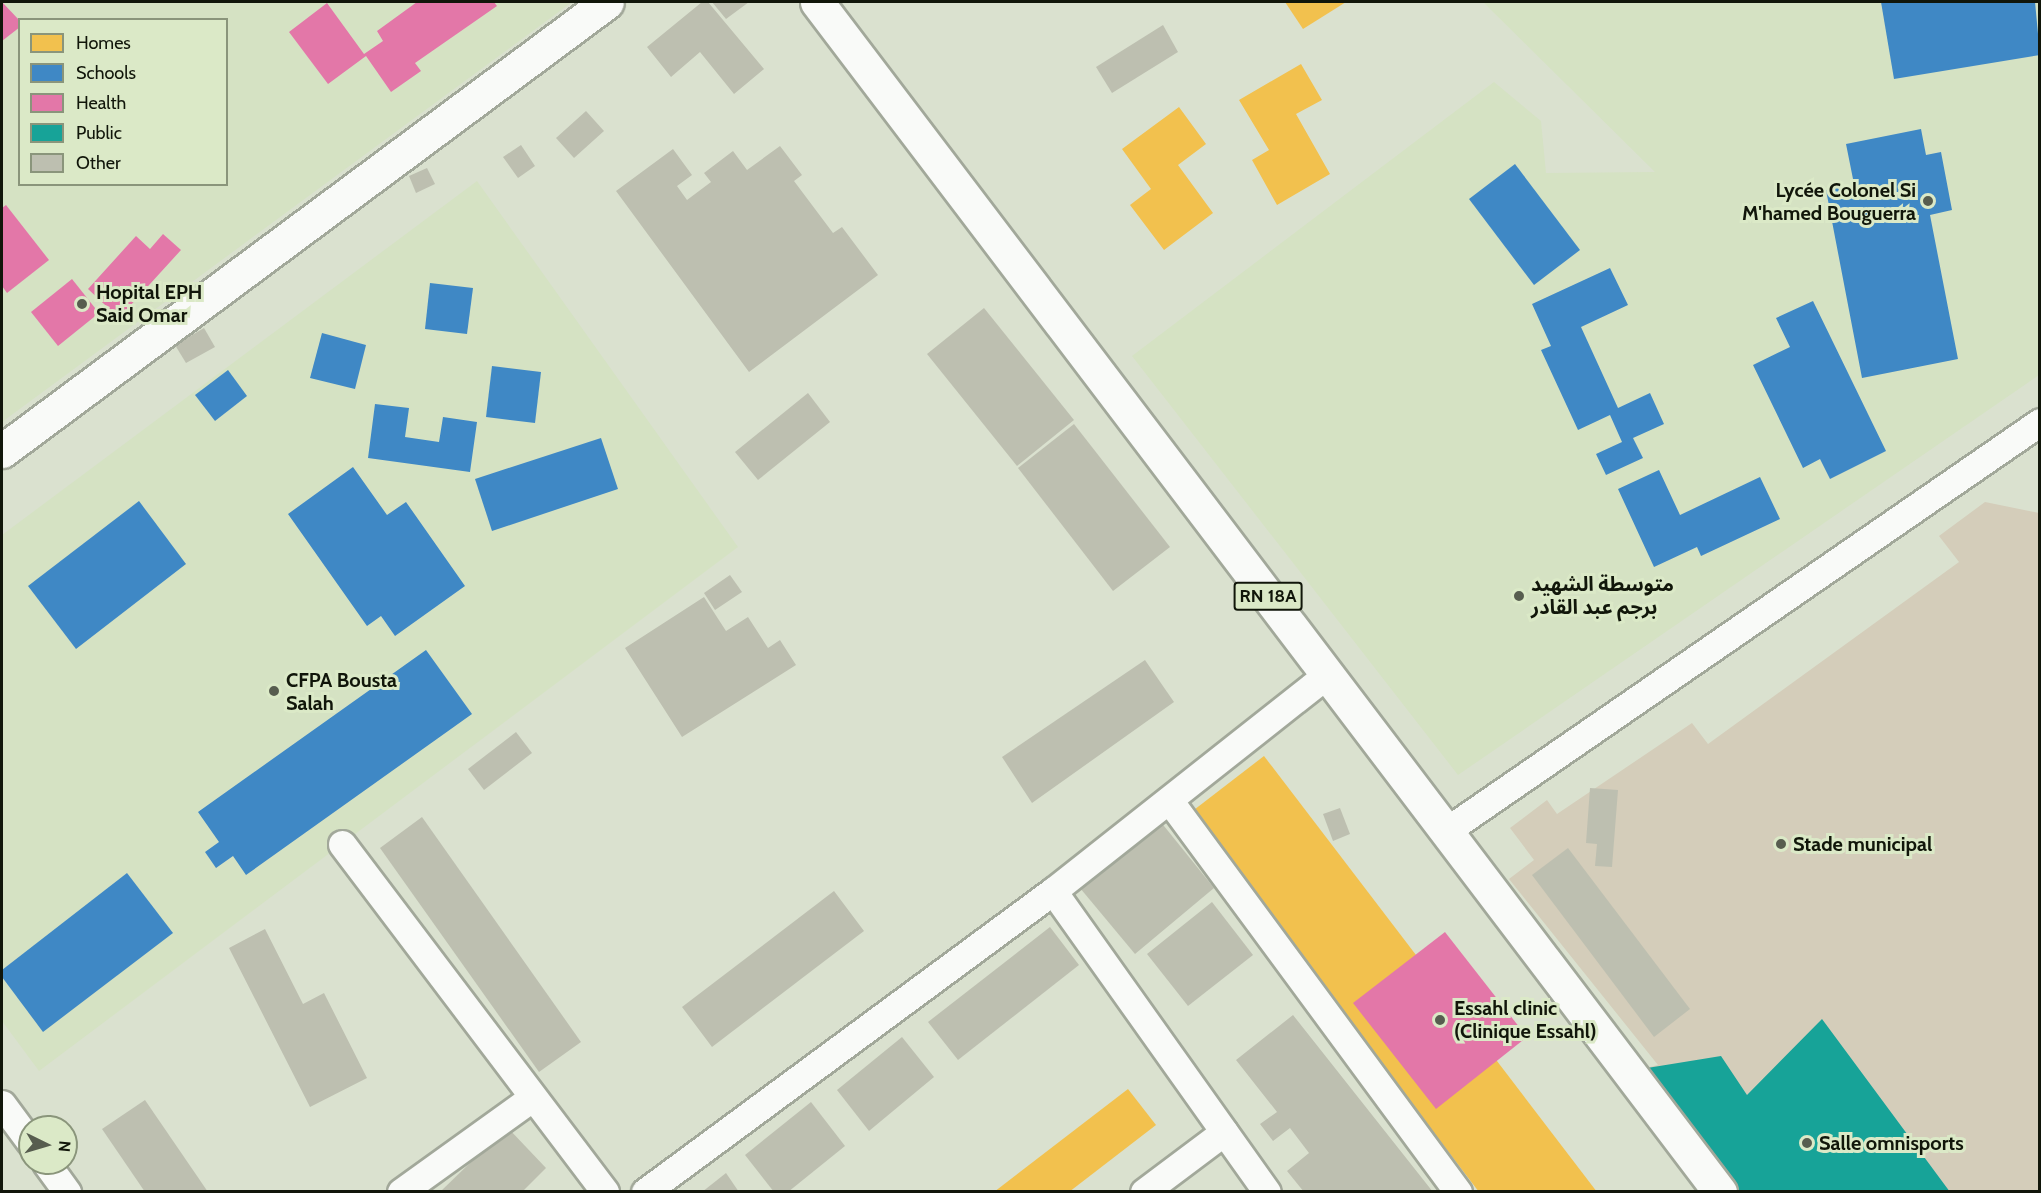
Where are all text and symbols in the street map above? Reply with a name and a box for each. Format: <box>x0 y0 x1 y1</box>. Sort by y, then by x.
legend <box>18 18 228 186</box>
text: Homes <box>76 32 131 54</box>
text: Schools <box>76 62 136 84</box>
text: Health <box>76 92 126 114</box>
text: Public <box>76 122 122 144</box>
text: Other <box>76 152 121 174</box>
place label: Lycée Colonel Si M'hamed Bouguerra <box>1742 178 1916 225</box>
marker: Lycée Colonel Si M'hamed Bouguerra <box>1921 194 1935 208</box>
place label: Hopital EPH Said Omar <box>96 280 202 327</box>
marker: Hopital EPH Said Omar <box>73 295 91 313</box>
place label: متوسطة الشهيد برجم عبد القادر <box>1531 572 1674 619</box>
road number: RN 18A <box>1234 581 1302 611</box>
marker: متوسطة الشهيد برجم عبد القادر <box>1512 589 1526 603</box>
place label: CFPA Bousta Salah <box>286 668 397 715</box>
marker: CFPA Bousta Salah <box>267 684 281 698</box>
place label: Stade municipal <box>1793 832 1932 856</box>
marker: Stade municipal <box>1774 837 1788 851</box>
place label: Essahl clinic (Clinique Essahl) <box>1454 996 1596 1043</box>
marker: Essahl clinic (Clinique Essahl) <box>1431 1011 1449 1029</box>
north arrow <box>18 1115 78 1175</box>
place label: Salle omnisports <box>1819 1131 1964 1155</box>
marker: Salle omnisports <box>1800 1136 1814 1150</box>
text: N <box>54 1140 74 1153</box>

